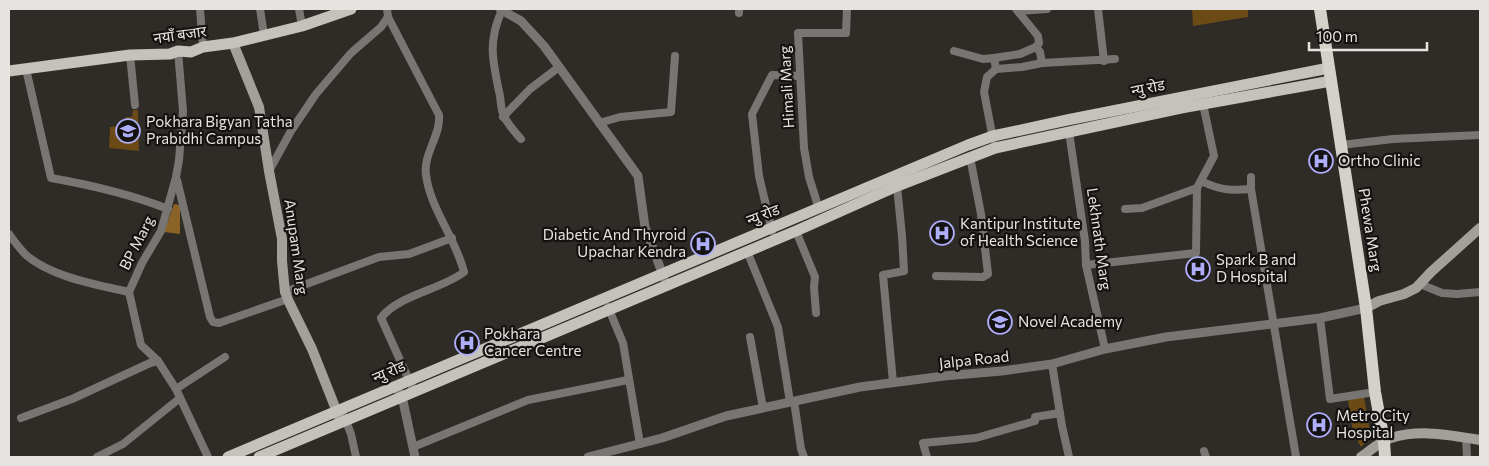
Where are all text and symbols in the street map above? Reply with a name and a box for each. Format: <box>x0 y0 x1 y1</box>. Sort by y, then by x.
scale bar <box>1309 20 1426 52</box>
street label: नयाँ बजार <box>152 21 208 47</box>
text: 100 m <box>1316 27 1358 45</box>
street label: Himali Marg <box>775 45 797 129</box>
street label: न्यु रोड <box>1129 75 1168 101</box>
place label: Pokhara Bigyan Tatha Prabidhi Campus <box>146 112 293 147</box>
school or university icon: Pokhara Bigyan Tatha Prabidhi Campus <box>115 118 141 144</box>
hospital icon: Ortho Clinic <box>1308 148 1334 174</box>
place label: Ortho Clinic <box>1338 151 1421 169</box>
street label: Lekhnath Marg <box>1084 186 1116 291</box>
street label: Phewa Marg <box>1355 187 1386 273</box>
street label: Anupam Marg <box>281 198 313 296</box>
street label: न्यु रोड <box>744 199 783 230</box>
street label: BP Marg <box>115 213 157 273</box>
place label: Kantipur Institute of Health Science <box>960 214 1081 249</box>
hospital icon: Kantipur Institute of Health Science <box>929 220 955 246</box>
place label: Diabetic And Thyroid Upachar Kendra <box>543 225 686 260</box>
hospital icon: Diabetic And Thyroid Upachar Kendra <box>690 231 716 257</box>
place label: Spark B and D Hospital <box>1216 250 1296 285</box>
hospital icon: Spark B and D Hospital <box>1185 256 1211 282</box>
school or university icon: Novel Academy <box>987 309 1013 335</box>
place label: Novel Academy <box>1018 312 1123 330</box>
place label: Pokhara Cancer Centre <box>484 324 582 359</box>
hospital icon: Pokhara Cancer Centre <box>454 330 480 356</box>
street label: Jalpa Road <box>938 346 1010 372</box>
street label: न्यु रोड <box>369 356 409 388</box>
place label: Metro City Hospital <box>1336 406 1410 441</box>
hospital icon: Metro City Hospital <box>1306 412 1332 438</box>

